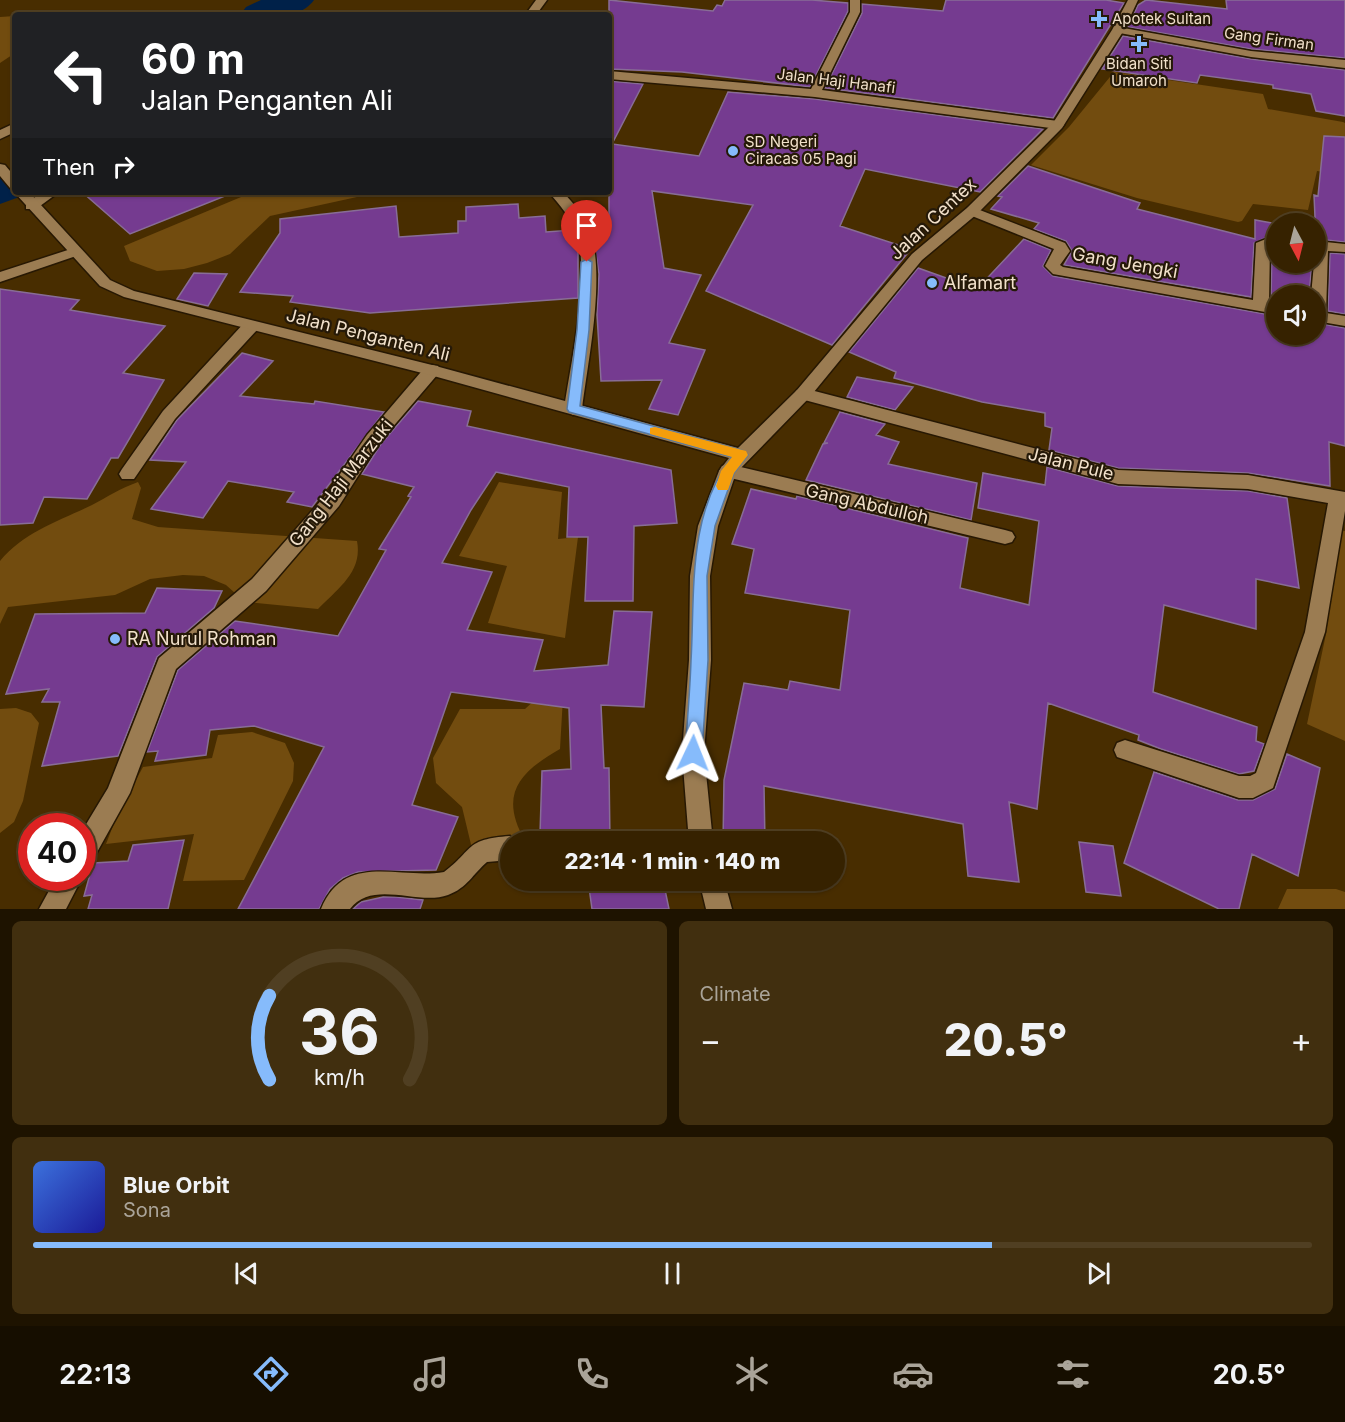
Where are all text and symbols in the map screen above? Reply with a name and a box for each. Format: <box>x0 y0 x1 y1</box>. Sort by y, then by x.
place label: Apotek Sultan <box>1112 9 1211 28</box>
marker: Apotek Sultan <box>1090 10 1108 28</box>
street label: Gang Firman <box>1223 23 1315 54</box>
text: 60 m <box>141 33 245 84</box>
marker: Bidan Siti Umaroh <box>1130 35 1148 53</box>
icon: left <box>42 36 120 114</box>
place label: Bidan Siti Umaroh <box>1106 54 1172 90</box>
street label: Jalan Haji Hanafi <box>776 64 896 97</box>
text: Jalan Penganten Ali <box>141 84 393 117</box>
place label: SD Negeri Ciracas 05 Pagi <box>745 132 857 168</box>
marker: SD Negeri Ciracas 05 Pagi <box>726 144 740 158</box>
icon: right <box>107 150 140 183</box>
text: Then <box>42 154 95 180</box>
street label: Jalan Centex <box>885 173 980 264</box>
pin <box>561 200 612 262</box>
icon: arrive <box>570 209 603 242</box>
north arrow <box>1266 213 1326 273</box>
map controls <box>1266 213 1326 345</box>
street label: Gang Jengki <box>1071 243 1180 282</box>
place label: Alfamart <box>944 272 1016 293</box>
marker: Alfamart <box>925 276 939 290</box>
button: sound <box>1266 285 1326 345</box>
street label: Jalan Penganten Ali <box>284 304 452 365</box>
street label: Gang Haji Marzuki <box>284 415 397 550</box>
street label: Jalan Pule <box>1026 443 1116 484</box>
street label: Gang Abdulloh <box>804 479 931 528</box>
place label: RA Nurul Rohman <box>127 628 276 649</box>
marker: RA Nurul Rohman <box>108 632 122 646</box>
position arrow <box>661 721 725 785</box>
speed limit sign: 40 <box>18 813 96 891</box>
text: 22:14 · 1 min · 140 m <box>565 848 780 874</box>
text: Climate <box>700 982 771 1006</box>
text: 36 <box>299 994 380 1069</box>
text: 20.5° <box>944 1012 1068 1067</box>
text: − <box>700 1020 721 1060</box>
text: + <box>1290 1020 1312 1060</box>
text: km/h <box>314 1064 365 1090</box>
text: Blue Orbit <box>123 1172 230 1198</box>
text: Sona <box>123 1198 171 1222</box>
icon: previous <box>230 1257 263 1290</box>
icon: pause <box>656 1257 689 1290</box>
icon: next <box>1082 1257 1115 1290</box>
icon: directions <box>250 1353 292 1395</box>
icon: music <box>410 1353 452 1395</box>
icon: phone <box>571 1353 613 1395</box>
icon: climate <box>731 1353 773 1395</box>
icon: car <box>892 1353 934 1395</box>
icon: filters <box>1052 1353 1094 1395</box>
text: 22:13 <box>59 1358 131 1391</box>
text: 20.5° <box>1213 1358 1286 1391</box>

